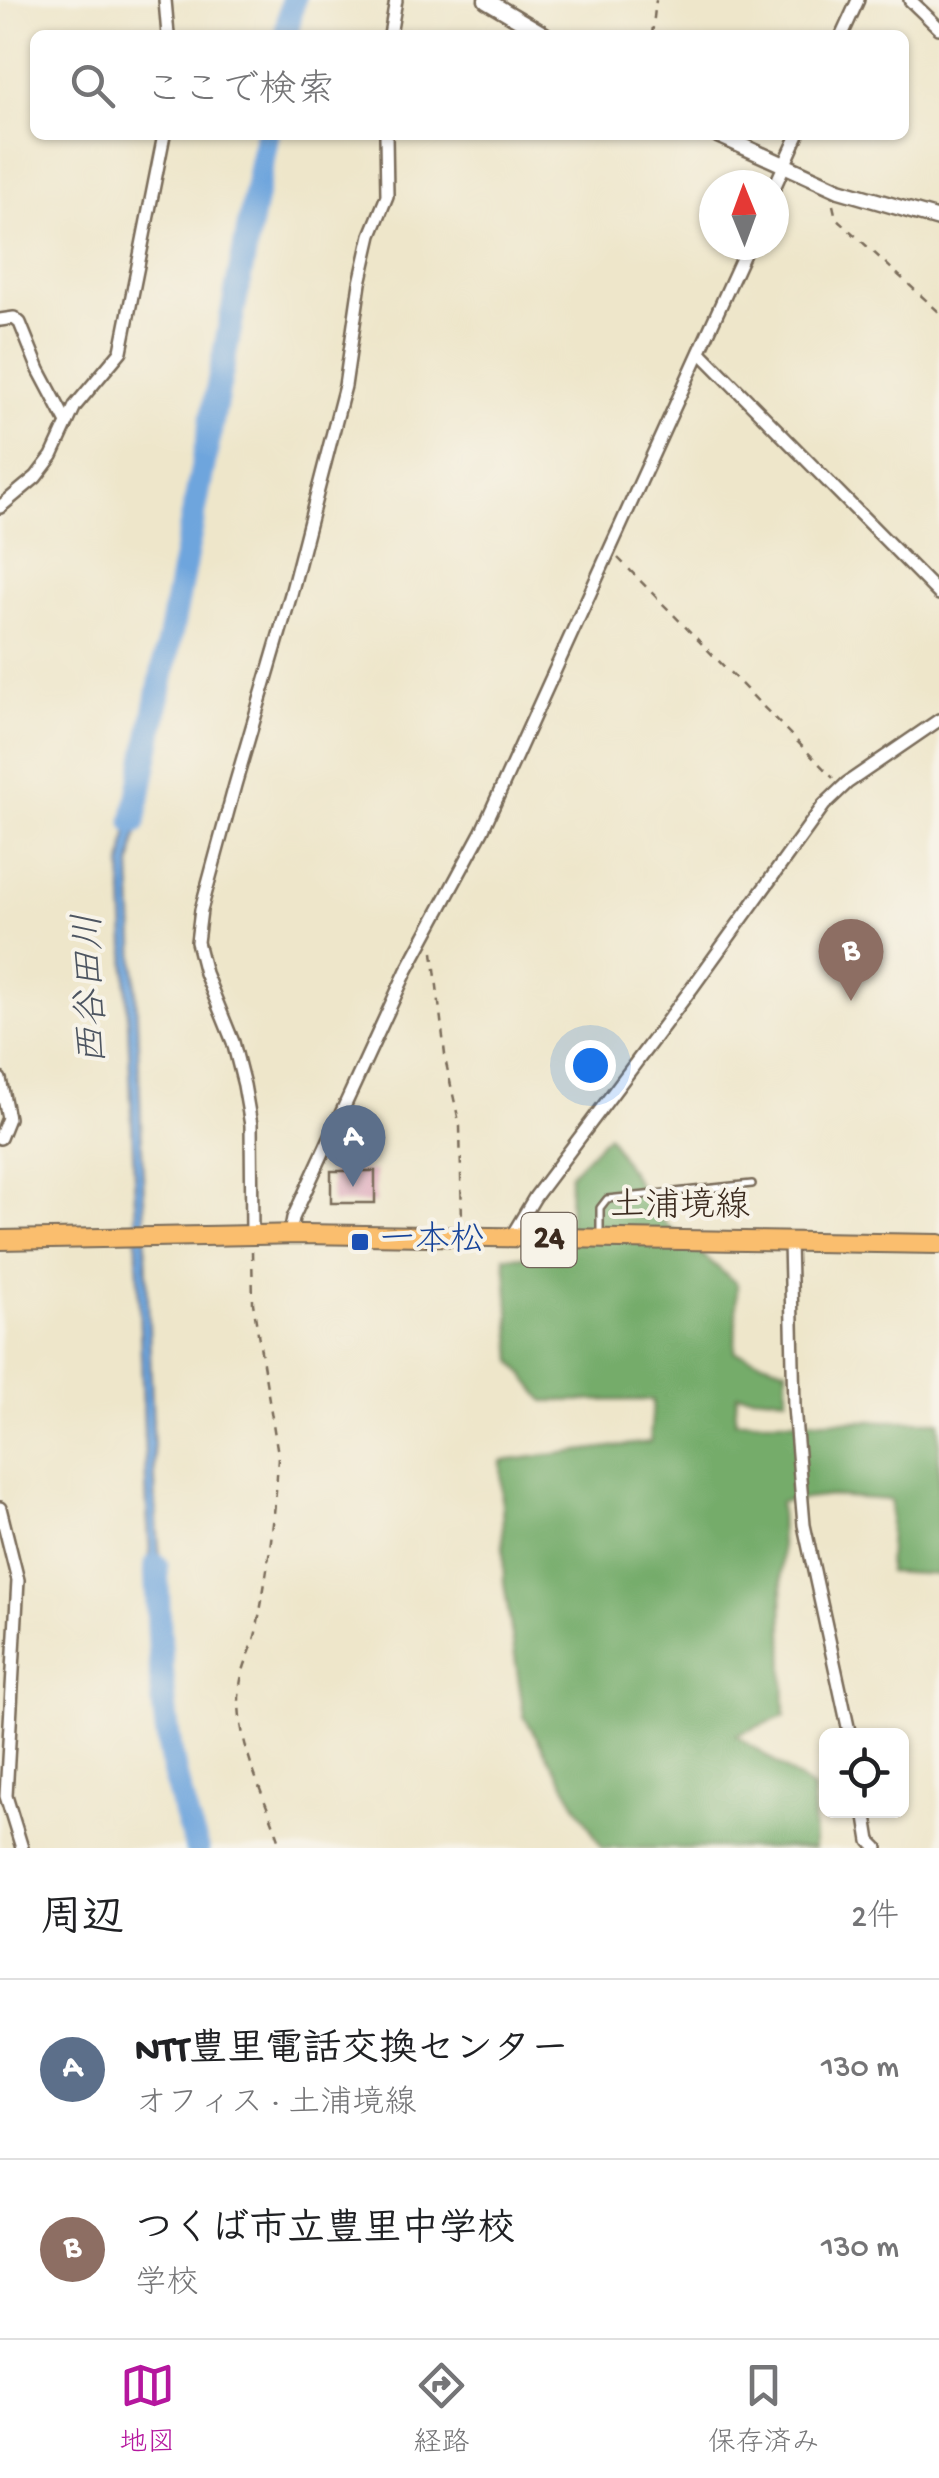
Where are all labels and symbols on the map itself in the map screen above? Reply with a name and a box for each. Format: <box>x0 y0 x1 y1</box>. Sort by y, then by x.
north arrow <box>699 170 789 260</box>
water label: 西谷田川 <box>68 912 119 1066</box>
pin: B <box>818 918 884 1001</box>
your location <box>565 1040 616 1091</box>
pin: A <box>320 1104 386 1187</box>
street label: 土浦境線 <box>610 1186 750 1229</box>
road number: 24 <box>522 1213 576 1267</box>
place label: 一本松 <box>380 1221 485 1263</box>
marker: 一本松 <box>349 1231 371 1253</box>

